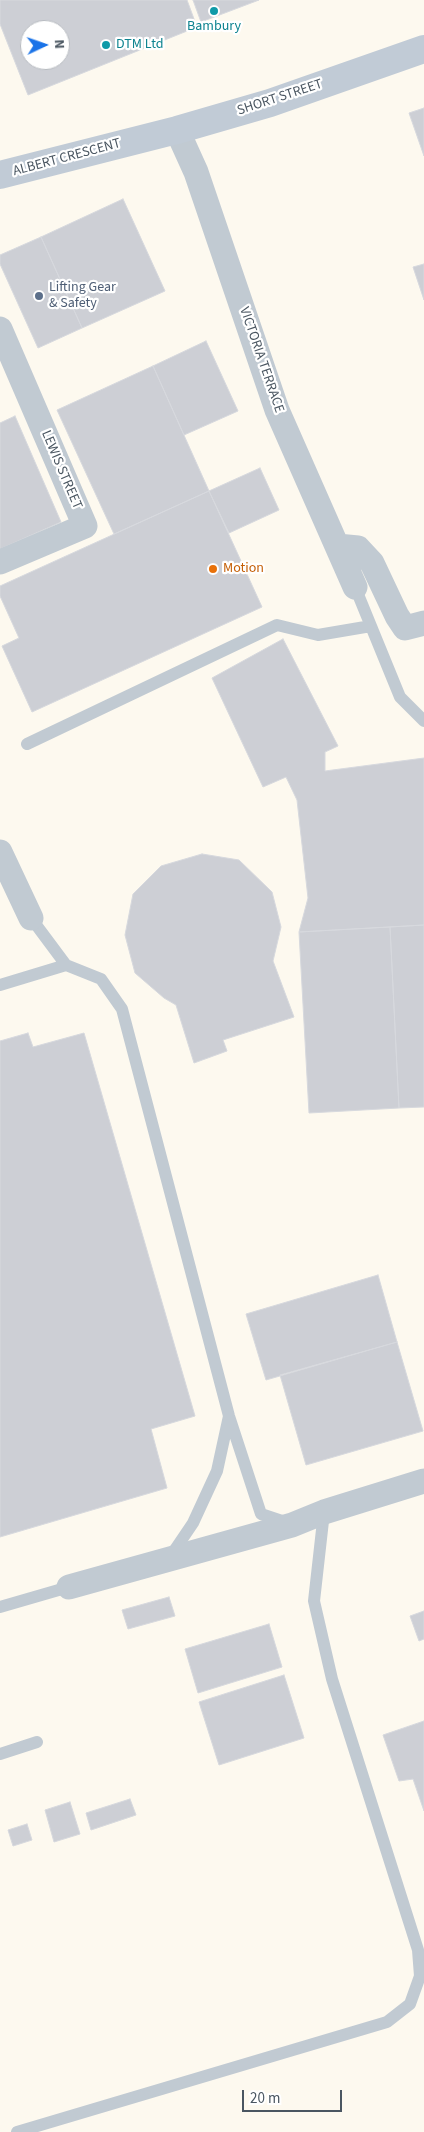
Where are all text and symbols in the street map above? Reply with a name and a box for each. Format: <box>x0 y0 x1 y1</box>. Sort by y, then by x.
marker: Bambury <box>208 5 220 17</box>
place label: Bambury <box>187 19 241 35</box>
north arrow <box>20 20 70 70</box>
place label: DTM Ltd <box>116 37 164 53</box>
text: N <box>49 39 69 49</box>
marker: DTM Ltd <box>100 39 112 51</box>
street label: SHORT STREET <box>235 76 325 120</box>
street label: ALBERT CRESCENT <box>11 136 123 180</box>
place label: Lifting Gear & Safety <box>49 280 116 312</box>
marker: Lifting Gear & Safety <box>33 290 45 302</box>
street label: VICTORIA TERRACE <box>235 305 287 415</box>
street label: LEWIS STREET <box>37 428 85 512</box>
place label: Motion <box>223 561 264 577</box>
marker: Motion <box>207 563 219 575</box>
scale bar <box>244 2080 344 2112</box>
text: 20 m <box>250 2088 280 2109</box>

